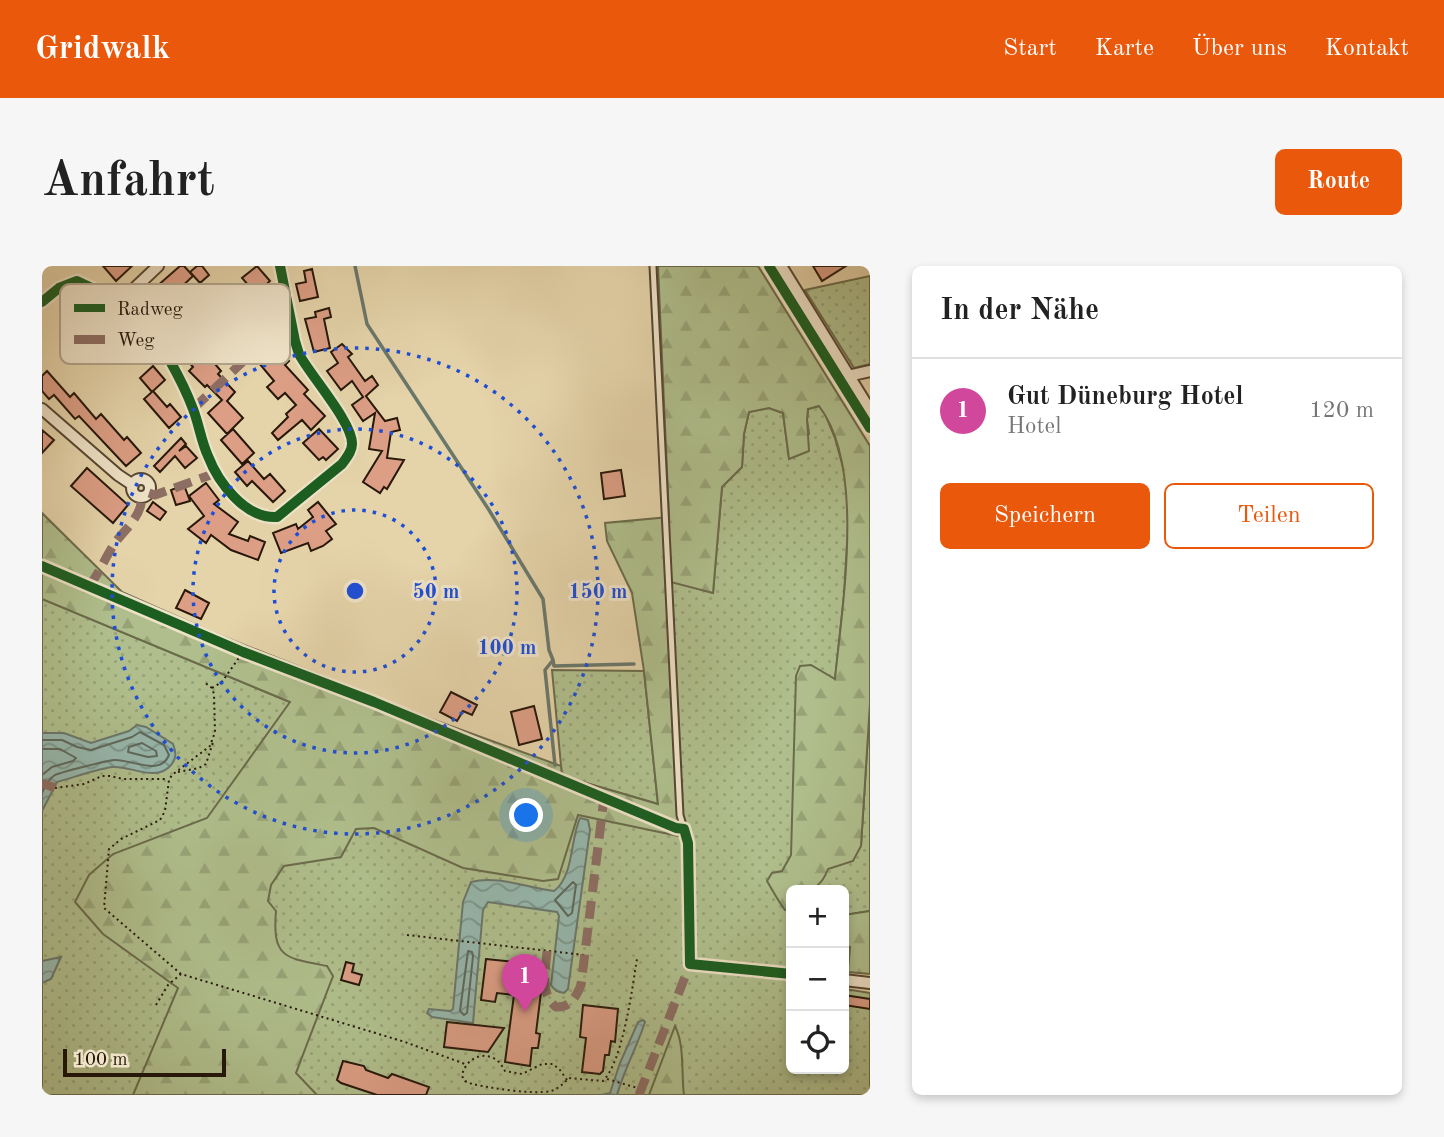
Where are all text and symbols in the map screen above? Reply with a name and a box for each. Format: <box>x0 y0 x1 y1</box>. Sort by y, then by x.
text: Gridwalk <box>35 33 170 66</box>
text: Start <box>1003 37 1057 61</box>
text: Karte <box>1095 37 1154 61</box>
text: Über uns <box>1192 37 1287 61</box>
text: Kontakt <box>1325 37 1409 61</box>
button: Route <box>1275 149 1402 215</box>
text: Anfahrt <box>42 158 215 207</box>
legend <box>60 284 290 364</box>
text: In der Nähe <box>940 296 1099 326</box>
text: Radweg <box>117 301 183 320</box>
text: Weg <box>117 332 155 351</box>
text: Gut Düneburg Hotel <box>1007 384 1244 410</box>
text: 1 <box>956 399 970 422</box>
text: 120 m <box>1309 399 1374 422</box>
text: Hotel <box>1007 415 1061 438</box>
button: Speichern <box>940 483 1150 549</box>
button: Teilen <box>1164 483 1374 549</box>
centre of rings <box>343 579 367 603</box>
text: 50 m <box>412 582 460 603</box>
text: 150 m <box>568 582 628 603</box>
text: 100 m <box>477 638 537 659</box>
your location <box>509 798 543 832</box>
map controls <box>786 885 849 1074</box>
button: + <box>786 885 849 948</box>
button: − <box>786 948 849 1011</box>
pin: 1 <box>502 954 548 1012</box>
button: locate <box>786 1011 849 1074</box>
scale bar <box>63 1046 226 1078</box>
text: 100 m <box>74 1051 127 1070</box>

